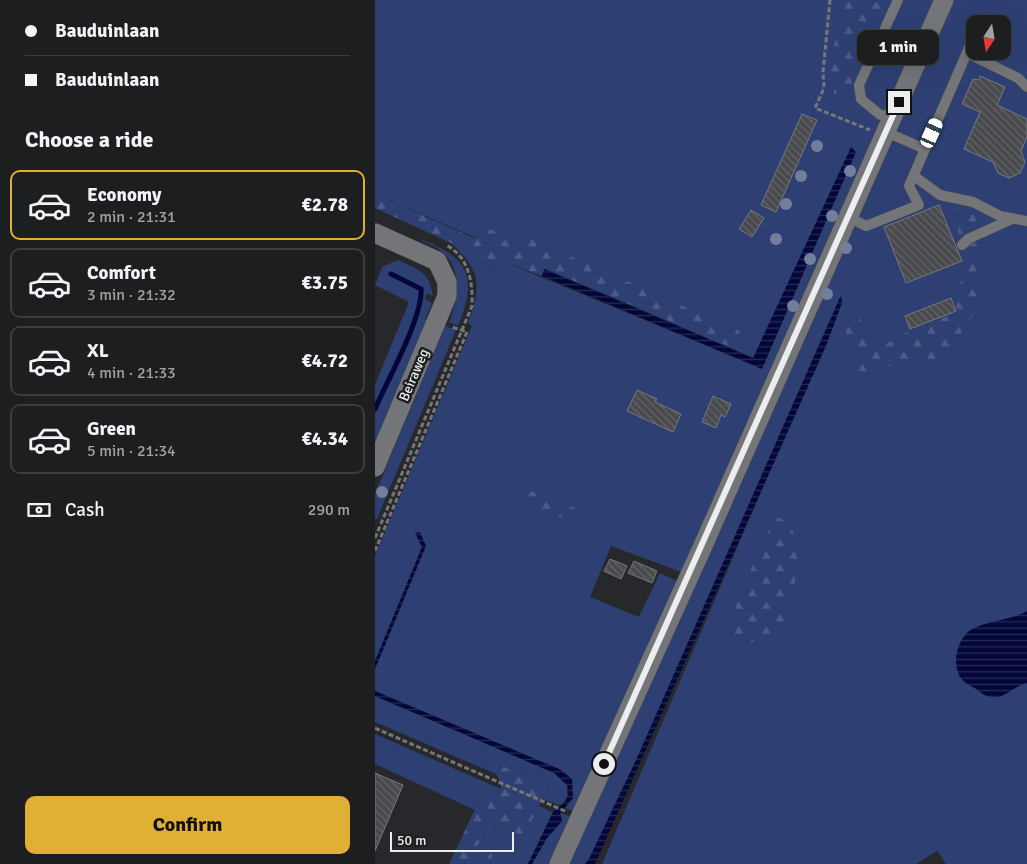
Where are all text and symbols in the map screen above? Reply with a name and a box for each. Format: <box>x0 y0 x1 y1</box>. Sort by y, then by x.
north arrow <box>966 15 1011 60</box>
map controls <box>966 15 1011 60</box>
text: Bauduinlaan <box>55 19 159 43</box>
callout: 1 min <box>858 29 940 64</box>
text: 1 min <box>879 37 917 57</box>
text: Bauduinlaan <box>55 68 159 92</box>
route end <box>888 91 910 113</box>
car <box>919 116 944 150</box>
text: Choose a ride <box>25 126 153 153</box>
icon: car <box>27 183 72 228</box>
text: Economy <box>87 183 161 207</box>
text: €2.78 <box>302 193 348 217</box>
text: 2 min · 21:31 <box>87 207 176 227</box>
icon: car <box>27 261 72 306</box>
text: Comfort <box>87 261 156 285</box>
text: €3.75 <box>302 271 348 295</box>
text: 3 min · 21:32 <box>87 285 176 305</box>
icon: car <box>27 339 72 384</box>
text: XL <box>87 339 109 363</box>
street label: Beiraweg <box>395 346 433 404</box>
text: €4.72 <box>302 349 348 373</box>
text: 4 min · 21:33 <box>87 363 176 383</box>
icon: car <box>27 417 72 462</box>
text: Green <box>87 417 136 441</box>
text: €4.34 <box>302 427 348 451</box>
text: 5 min · 21:34 <box>87 441 176 461</box>
icon: cash <box>25 496 53 524</box>
text: Cash <box>65 498 105 522</box>
text: 290 m <box>308 500 350 520</box>
route start <box>593 753 615 775</box>
button: Confirm <box>25 796 350 854</box>
scale bar <box>390 829 514 852</box>
text: 50 m <box>397 832 426 849</box>

